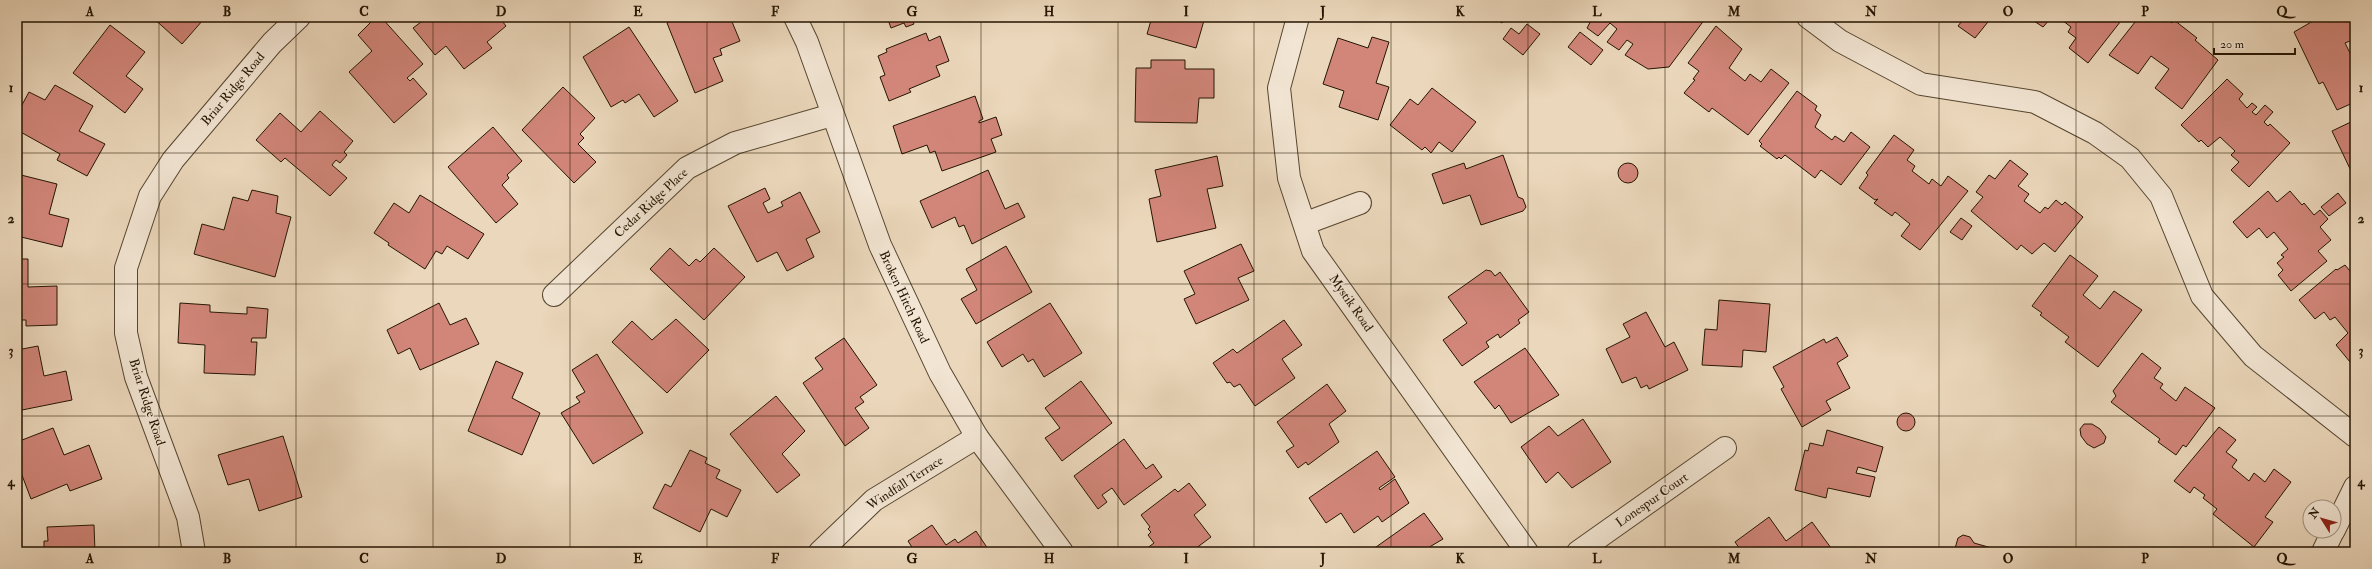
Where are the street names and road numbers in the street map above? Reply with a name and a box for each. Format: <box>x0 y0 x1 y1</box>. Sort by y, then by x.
street label: Briar Ridge Road <box>198 49 269 129</box>
street label: Cedar Ridge Place <box>611 164 692 241</box>
street label: Broken Hitch Road <box>876 248 933 346</box>
street label: Mystik Road <box>1325 271 1377 336</box>
street label: Briar Ridge Road <box>125 356 169 448</box>
street label: Windfall Terrace <box>863 452 947 514</box>
street label: Lonespur Court <box>1613 469 1692 532</box>

